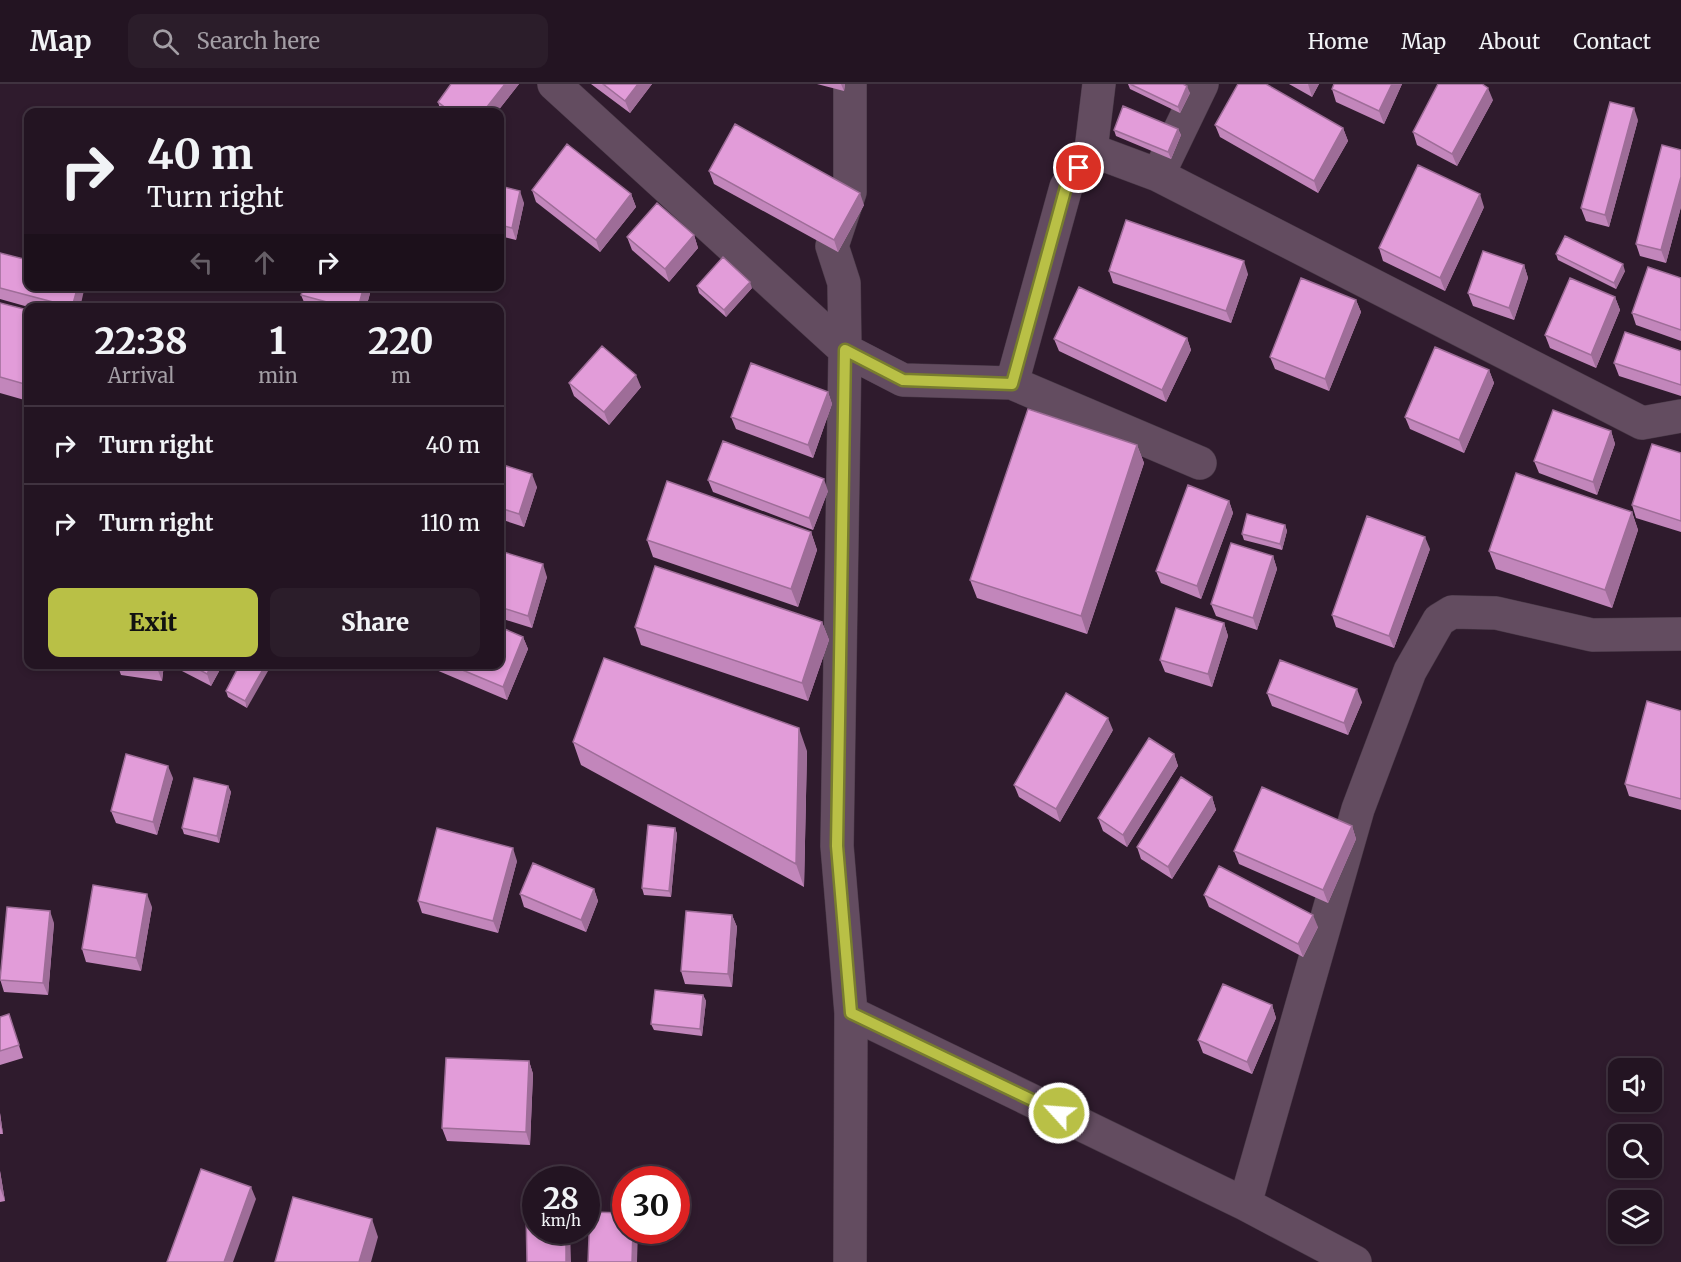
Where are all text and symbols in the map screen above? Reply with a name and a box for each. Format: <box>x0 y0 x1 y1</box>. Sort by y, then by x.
search box <box>128 14 548 68</box>
text: Map <box>30 23 92 59</box>
icon: search <box>149 25 182 58</box>
text: Search here <box>197 27 320 55</box>
text: Home <box>1308 28 1368 55</box>
text: Map <box>1401 28 1446 55</box>
text: About <box>1479 28 1540 55</box>
text: Contact <box>1573 28 1651 55</box>
text: 40 m <box>147 128 253 180</box>
icon: right <box>48 132 126 210</box>
pin <box>1053 142 1104 193</box>
icon: arrive <box>1062 151 1095 184</box>
text: Turn right <box>147 180 284 214</box>
icon: left <box>185 246 218 279</box>
icon: ahead <box>248 246 281 279</box>
icon: right <box>311 246 344 279</box>
text: 22:38 <box>94 319 188 364</box>
text: 1 <box>270 319 286 364</box>
text: 220 <box>368 319 434 364</box>
text: Arrival <box>108 363 174 388</box>
text: min <box>258 363 298 388</box>
text: m <box>391 363 411 388</box>
icon: right <box>48 429 81 462</box>
text: Turn right <box>99 431 213 459</box>
text: 40 m <box>425 431 480 459</box>
icon: right <box>48 507 81 540</box>
text: Turn right <box>99 509 213 537</box>
text: 110 m <box>421 509 480 537</box>
button: Exit <box>48 588 258 657</box>
button: Share <box>270 588 480 657</box>
map controls <box>1608 1058 1662 1244</box>
button: sound <box>1608 1058 1662 1112</box>
position arrow <box>1027 1081 1091 1145</box>
button: search <box>1608 1124 1662 1178</box>
speed limit sign: 30 <box>612 1166 690 1244</box>
text: 28 <box>543 1179 579 1217</box>
button: layers <box>1608 1190 1662 1244</box>
text: km/h <box>541 1211 581 1230</box>

